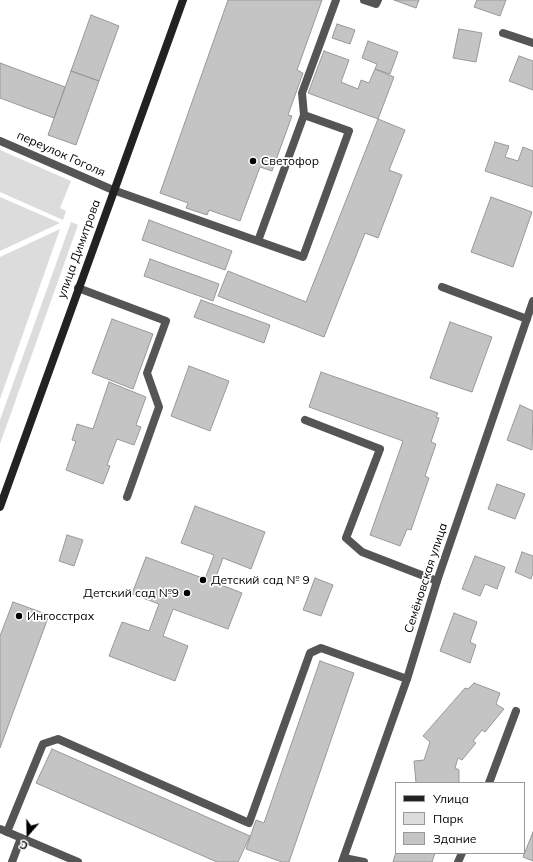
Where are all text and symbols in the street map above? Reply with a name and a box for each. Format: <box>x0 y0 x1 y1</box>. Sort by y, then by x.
street label: переулок Гоголя <box>14 128 108 180</box>
place label: Светофор <box>261 154 319 168</box>
marker: Светофор <box>248 156 258 166</box>
street label: улица Димитрова <box>54 198 104 300</box>
street label: Семёновская улица <box>401 521 451 635</box>
place label: Детский сад № 9 <box>211 573 310 587</box>
marker: Детский сад № 9 <box>198 575 208 585</box>
place label: Детский сад №9 <box>83 586 179 600</box>
marker: Детский сад №9 <box>182 588 192 598</box>
place label: Ингосстрах <box>27 609 94 623</box>
marker: Ингосстрах <box>14 611 24 621</box>
legend <box>395 782 525 854</box>
text: Улица <box>433 791 469 806</box>
text: Парк <box>433 811 463 826</box>
north arrow <box>8 814 48 854</box>
text: Здание <box>433 831 476 846</box>
text: С <box>18 837 30 853</box>

